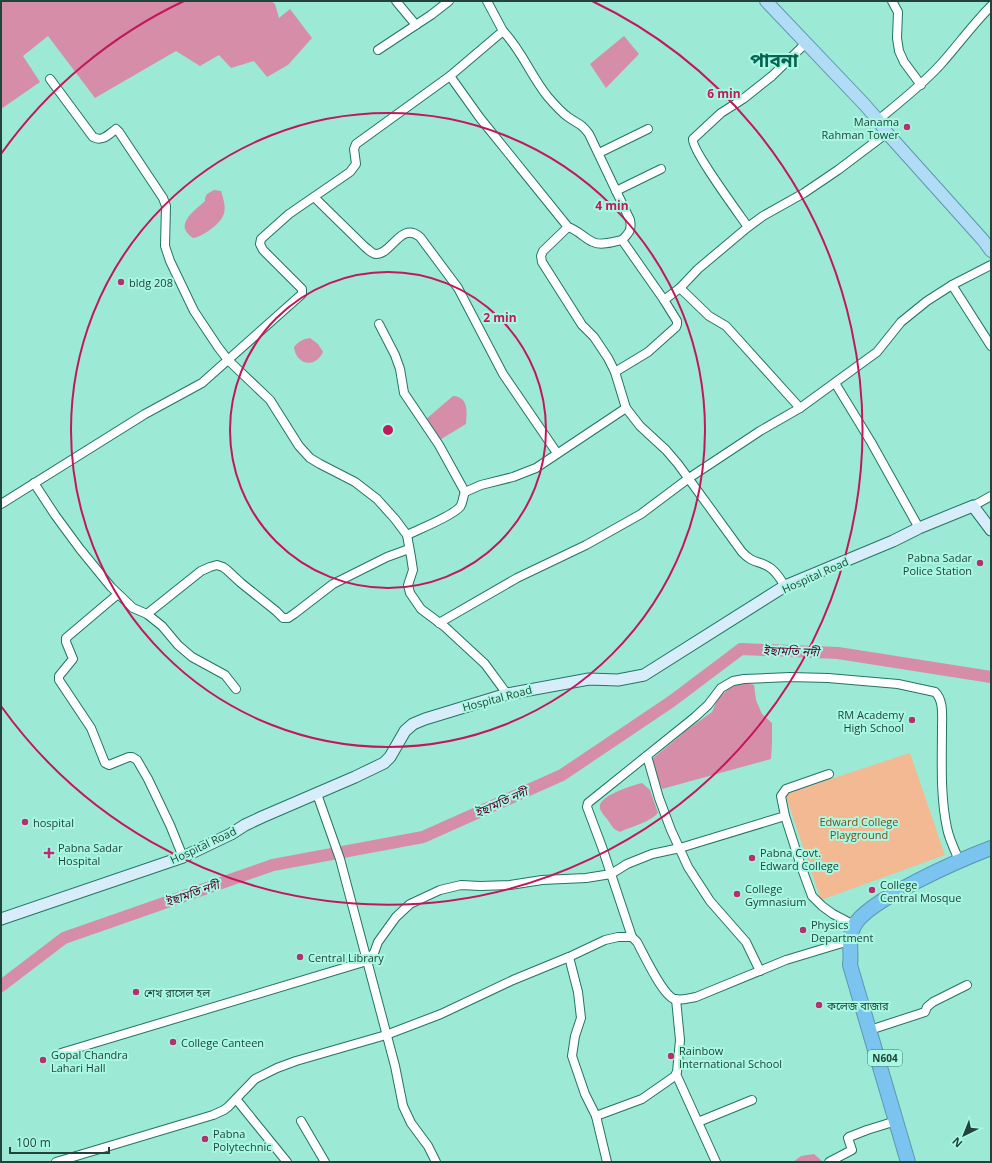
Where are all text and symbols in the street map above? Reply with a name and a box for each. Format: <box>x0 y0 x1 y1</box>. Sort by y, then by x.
district label: পাবনা <box>750 47 799 73</box>
text: 6 min <box>707 85 741 102</box>
place label: Manama Rahman Tower <box>822 114 900 142</box>
marker: Manama Rahman Tower <box>902 122 912 132</box>
text: 4 min <box>595 197 629 214</box>
place label: bldg 208 <box>129 275 173 290</box>
marker: bldg 208 <box>116 277 126 287</box>
text: 2 min <box>483 309 517 326</box>
centre of rings <box>381 423 395 437</box>
place label: Pabna Sadar Police Station <box>903 550 972 578</box>
street label: Hospital Road <box>779 554 851 596</box>
marker: Pabna Sadar Police Station <box>975 558 985 568</box>
water label: ইছামতি নদী <box>763 642 822 661</box>
street label: Hospital Road <box>461 682 533 714</box>
place label: RM Academy High School <box>838 707 904 735</box>
marker: RM Academy High School <box>907 715 917 725</box>
water label: ইছামতি নদী <box>472 782 533 821</box>
park label: Edward College Playground <box>820 814 899 842</box>
place label: hospital <box>33 815 74 830</box>
marker: hospital <box>20 817 30 827</box>
street label: Hospital Road <box>167 823 239 867</box>
place label: Pabna Sadar Hospital <box>58 840 123 868</box>
place label: Pabna Covt. Edward College <box>760 845 839 873</box>
marker: Pabna Sadar Hospital <box>43 847 55 859</box>
marker: Pabna Covt. Edward College <box>747 853 757 863</box>
water label: ইছামতি নদী <box>163 875 224 910</box>
place label: College Central Mosque <box>880 877 961 905</box>
place label: College Gymnasium <box>745 881 807 909</box>
marker: College Central Mosque <box>867 885 877 895</box>
marker: College Gymnasium <box>732 889 742 899</box>
place label: Physics Department <box>811 917 874 945</box>
marker: Physics Department <box>798 925 808 935</box>
place label: Central Library <box>308 950 384 965</box>
marker: Central Library <box>295 952 305 962</box>
place label: শেখ রাসেল হল <box>144 985 211 1000</box>
marker: শেখ রাসেল হল <box>131 987 141 997</box>
place label: কলেজ বাজার <box>826 998 889 1013</box>
marker: কলেজ বাজার <box>814 1000 824 1010</box>
place label: College Canteen <box>181 1035 264 1050</box>
marker: College Canteen <box>168 1037 178 1047</box>
place label: Rainbow International School <box>679 1043 782 1071</box>
place label: Gopal Chandra Lahari Hall <box>51 1047 128 1075</box>
road number: N604 <box>868 1050 902 1066</box>
marker: Rainbow International School <box>666 1051 676 1061</box>
marker: Gopal Chandra Lahari Hall <box>38 1055 48 1065</box>
north arrow <box>944 1115 984 1155</box>
place label: Pabna Polytechnic <box>213 1126 271 1154</box>
scale bar <box>10 1129 109 1155</box>
text: 100 m <box>16 1134 51 1151</box>
marker: Pabna Polytechnic <box>200 1134 210 1144</box>
text: N <box>948 1134 965 1151</box>

